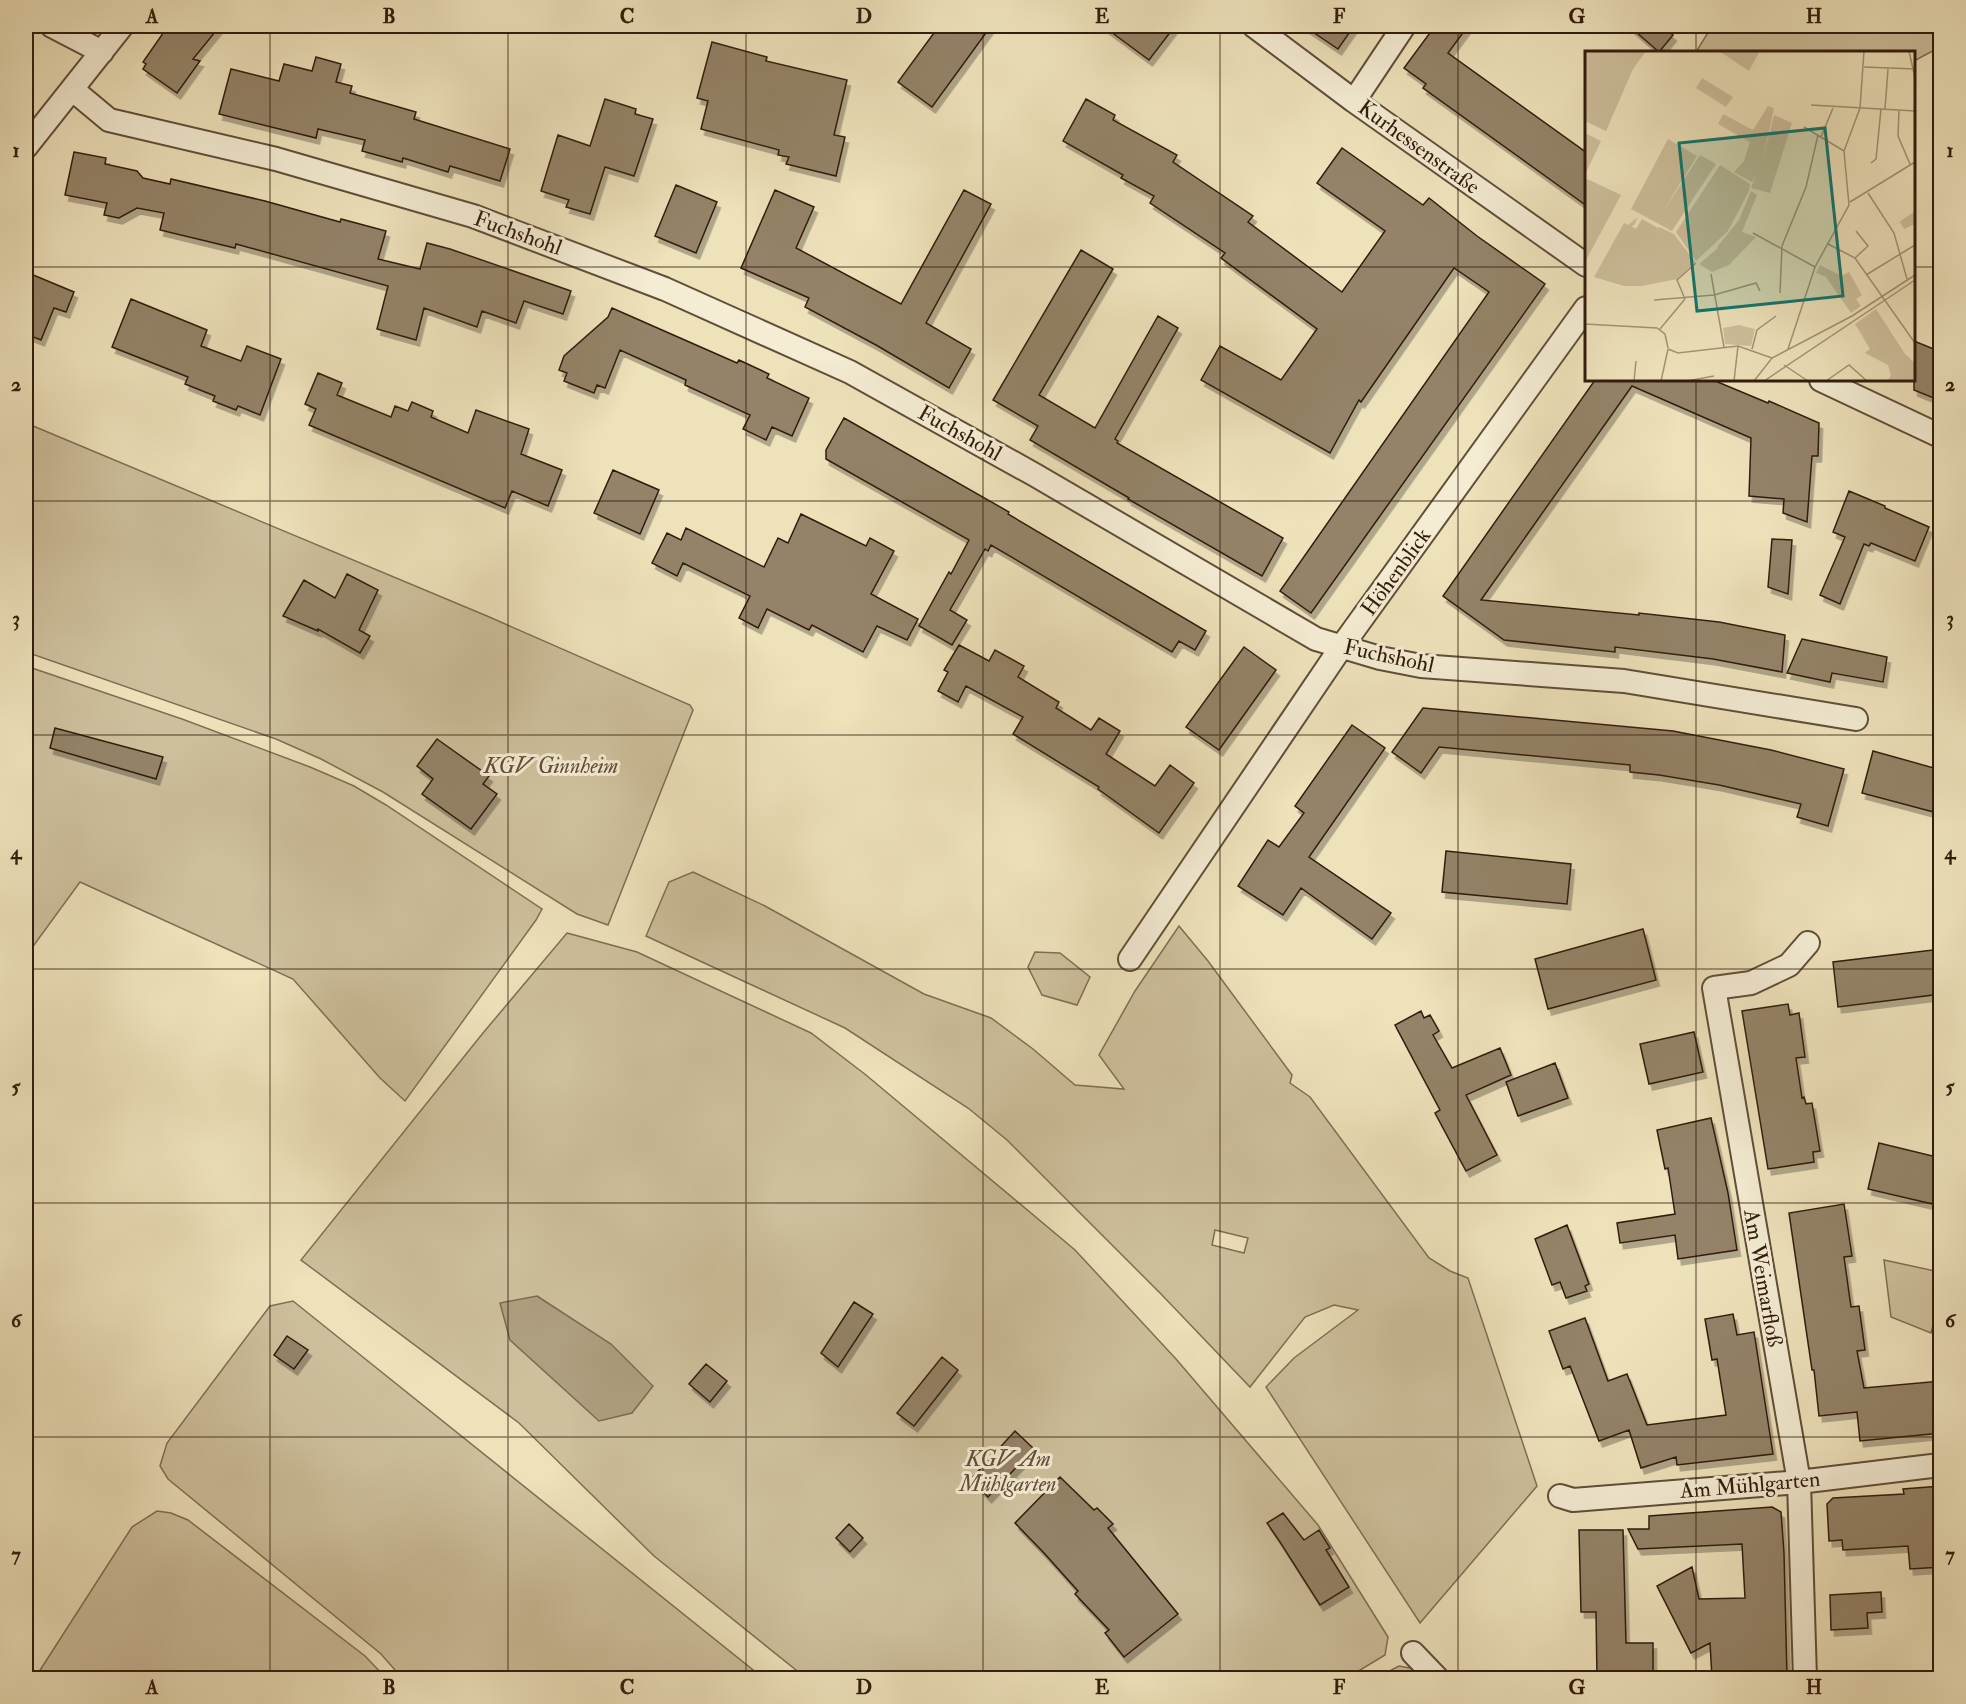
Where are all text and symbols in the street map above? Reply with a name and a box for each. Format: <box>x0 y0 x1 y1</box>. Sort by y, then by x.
text: A <box>145 4 159 29</box>
text: B <box>382 4 396 29</box>
text: C <box>620 4 634 29</box>
text: D <box>856 4 872 29</box>
text: E <box>1095 4 1110 29</box>
text: F <box>1333 4 1346 29</box>
text: G <box>1569 4 1586 29</box>
text: H <box>1806 4 1822 29</box>
inset map <box>1585 51 1915 381</box>
street label: Kurhessenstraße <box>1353 93 1485 201</box>
text: 1 <box>12 138 20 163</box>
text: 1 <box>1946 138 1954 163</box>
street label: Fuchshohl <box>470 204 566 262</box>
text: 2 <box>11 372 21 397</box>
text: 2 <box>1945 372 1955 397</box>
street label: Fuchshohl <box>913 399 1007 468</box>
street label: Höhenblick <box>1355 522 1437 621</box>
text: 3 <box>12 606 20 631</box>
text: 3 <box>1946 606 1954 631</box>
street label: Fuchshohl <box>1341 633 1437 679</box>
park label: KGV Ginnheim <box>483 752 618 780</box>
text: 4 <box>10 840 23 865</box>
text: 4 <box>1944 840 1957 865</box>
text: 5 <box>12 1074 22 1099</box>
text: 5 <box>1946 1074 1956 1099</box>
street label: Am Weimarfloß <box>1737 1206 1789 1349</box>
text: 6 <box>11 1308 23 1333</box>
text: 6 <box>1945 1308 1957 1333</box>
park label: KGV Am Mühlgarten <box>957 1445 1057 1498</box>
street label: Am Mühlgarten <box>1678 1465 1821 1505</box>
text: 7 <box>11 1542 21 1567</box>
text: 7 <box>1945 1542 1955 1567</box>
text: A <box>145 1675 159 1700</box>
text: B <box>382 1675 396 1700</box>
text: C <box>620 1675 634 1700</box>
text: D <box>856 1675 872 1700</box>
text: E <box>1095 1675 1110 1700</box>
text: F <box>1333 1675 1346 1700</box>
text: G <box>1569 1675 1586 1700</box>
text: H <box>1806 1675 1822 1700</box>

